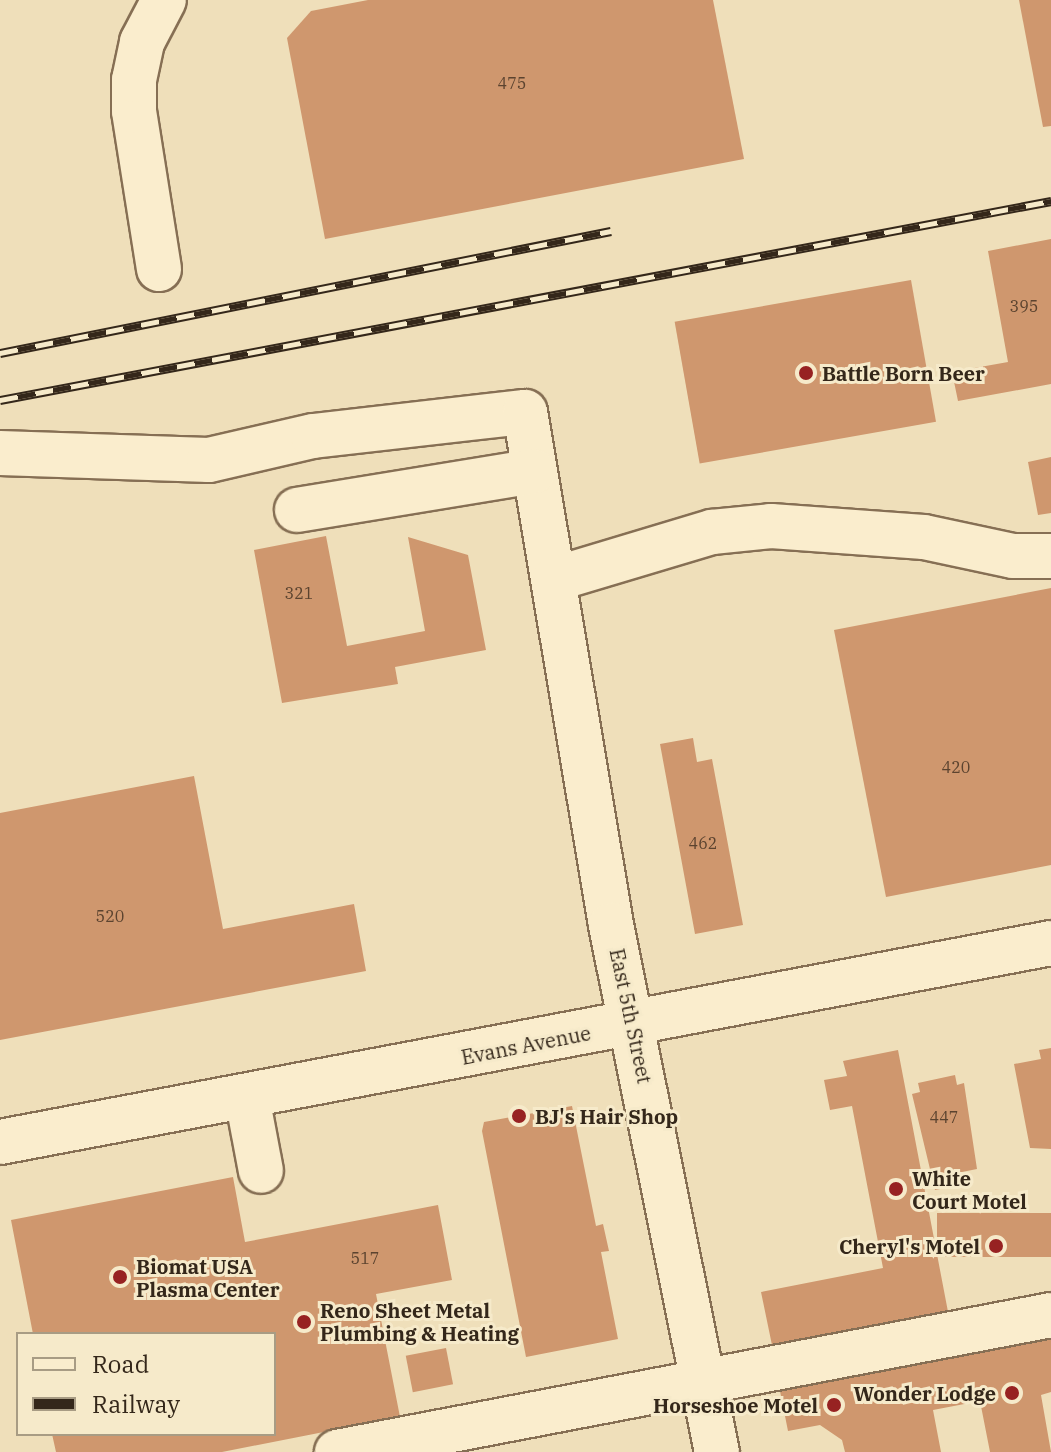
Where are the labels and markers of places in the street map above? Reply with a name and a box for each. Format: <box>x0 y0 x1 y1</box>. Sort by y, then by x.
place label: Battle Born Beer <box>822 361 985 385</box>
marker: Battle Born Beer <box>797 364 815 382</box>
place label: BJ's Hair Shop <box>535 1104 678 1128</box>
marker: BJ's Hair Shop <box>510 1107 528 1125</box>
place label: White Court Motel <box>912 1166 1027 1213</box>
marker: White Court Motel <box>887 1180 905 1198</box>
place label: Cheryl's Motel <box>839 1234 980 1258</box>
marker: Cheryl's Motel <box>987 1237 1005 1255</box>
place label: Biomat USA Plasma Center <box>136 1254 279 1301</box>
marker: Biomat USA Plasma Center <box>111 1268 129 1286</box>
place label: Reno Sheet Metal Plumbing & Heating <box>320 1298 519 1345</box>
marker: Reno Sheet Metal Plumbing & Heating <box>295 1313 313 1331</box>
place label: Wonder Lodge <box>854 1381 996 1405</box>
marker: Wonder Lodge <box>1003 1384 1021 1402</box>
place label: Horseshoe Motel <box>653 1393 818 1417</box>
marker: Horseshoe Motel <box>825 1396 843 1414</box>

